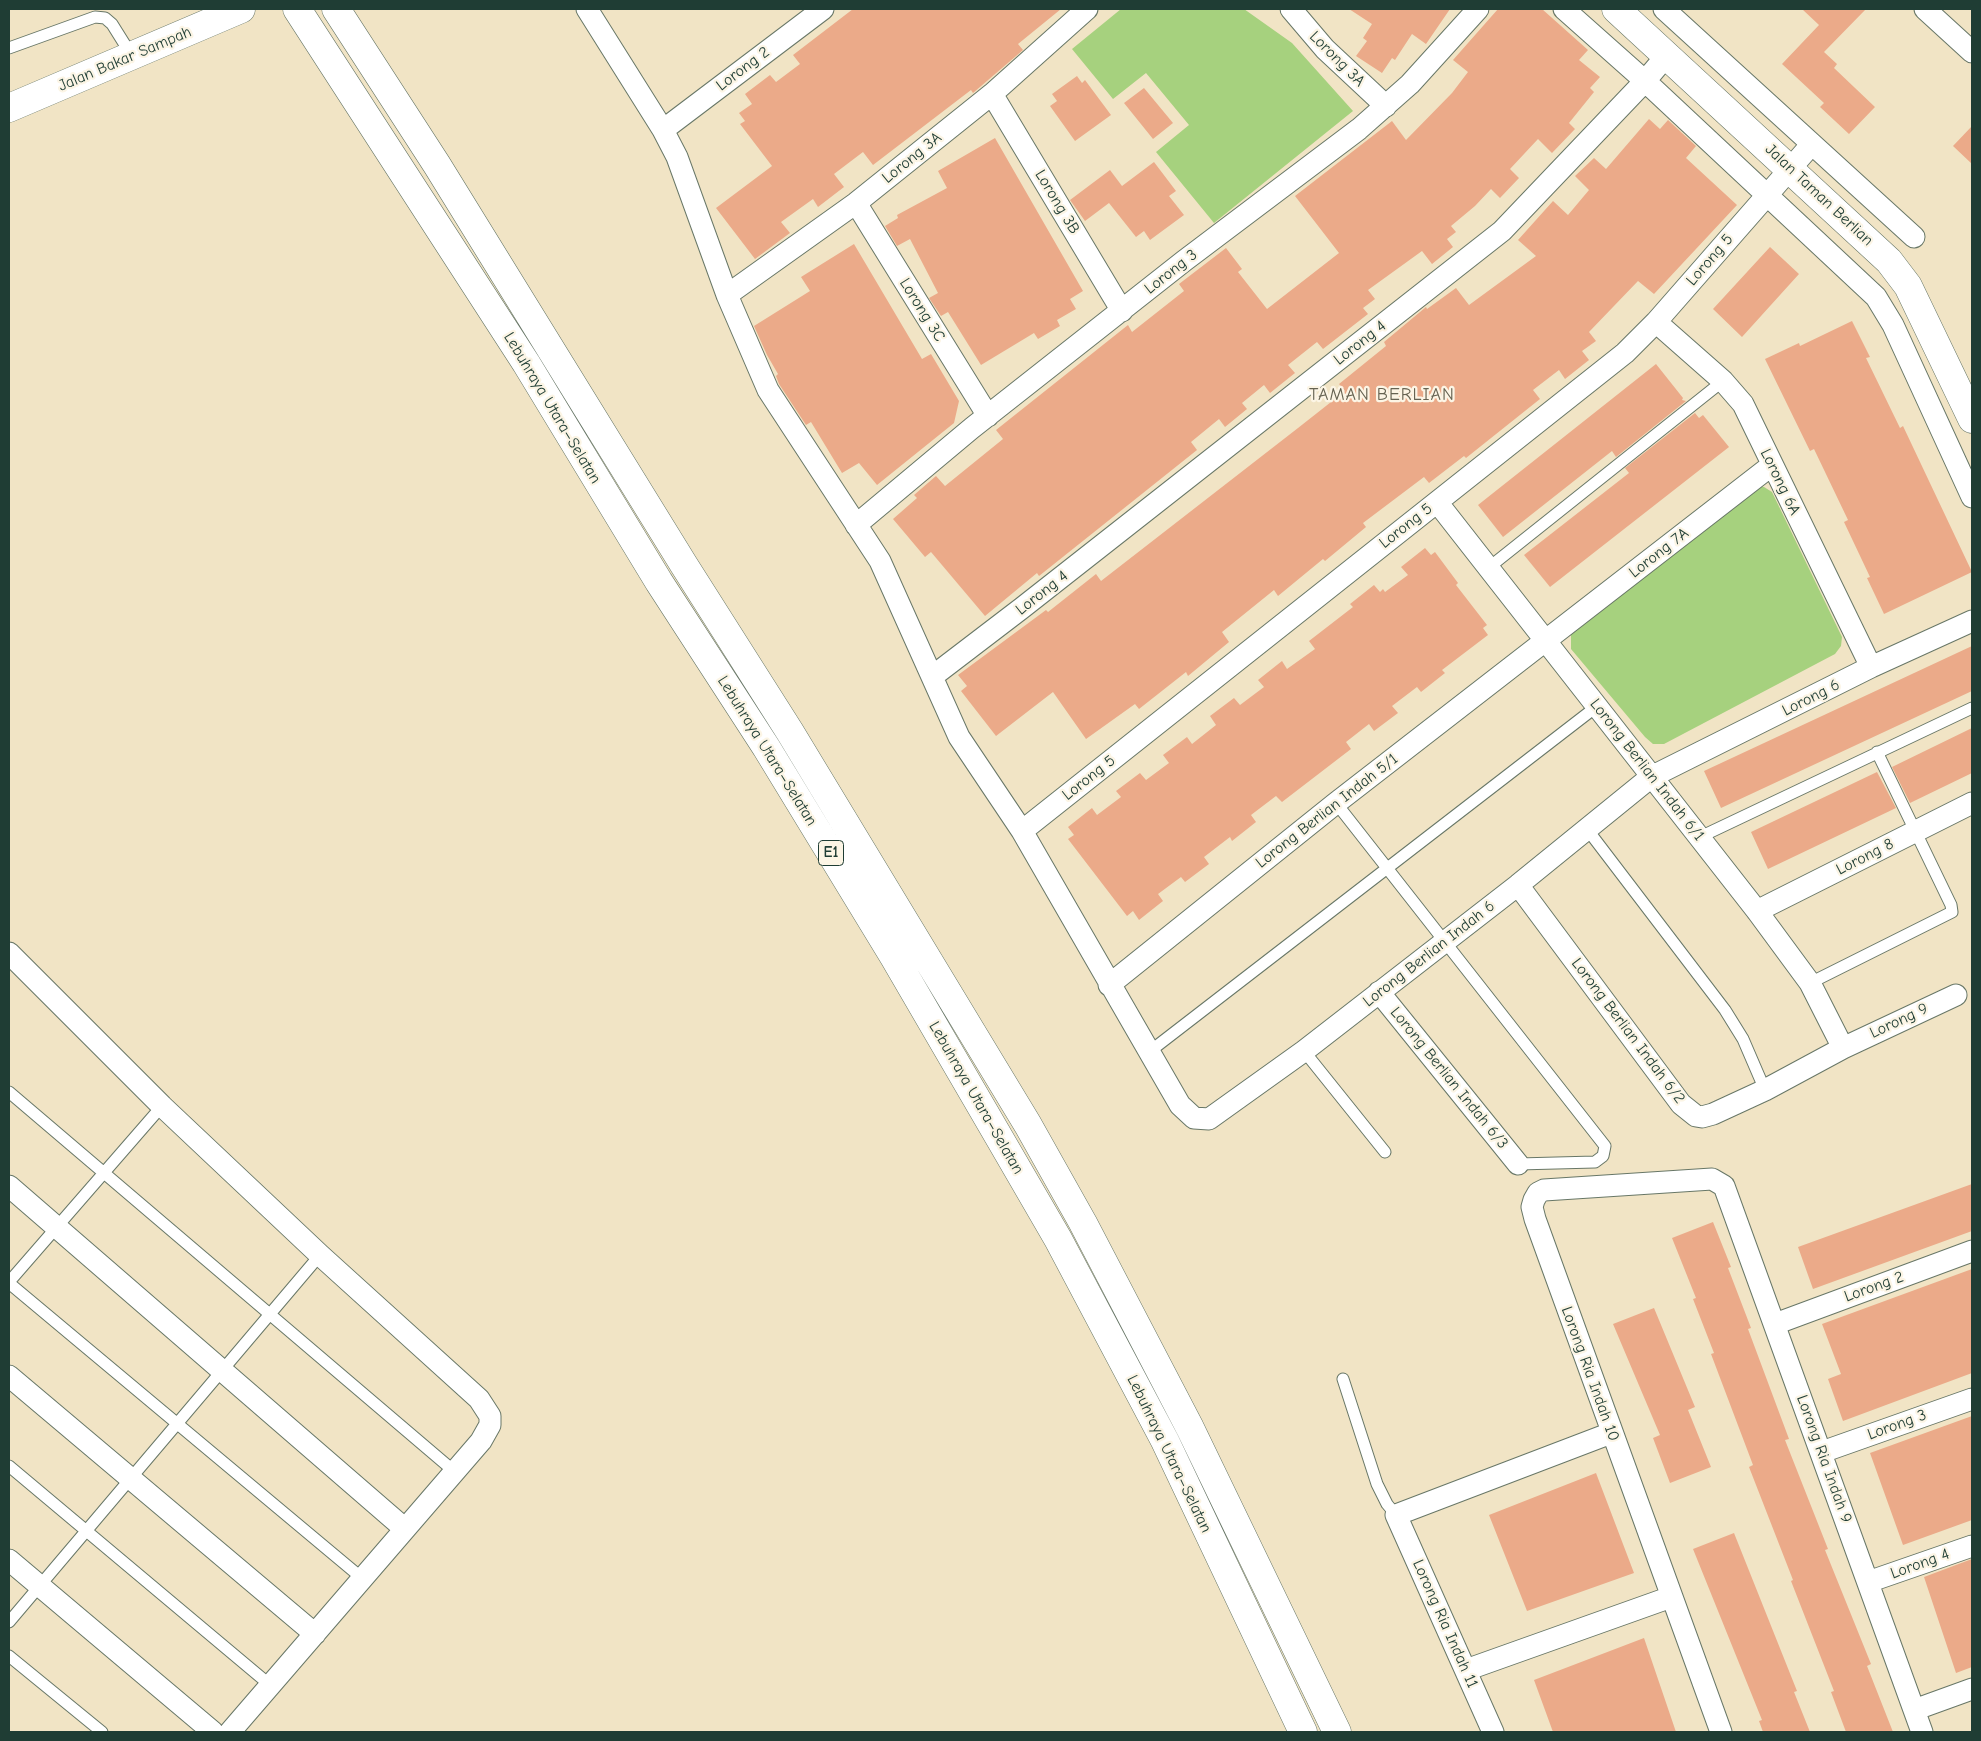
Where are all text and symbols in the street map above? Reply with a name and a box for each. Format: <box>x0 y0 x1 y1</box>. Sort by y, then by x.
street label: Jalan Bakar Sampah <box>56 22 194 96</box>
street label: Lorong 3A <box>1305 27 1369 91</box>
street label: Lorong 2 <box>713 43 773 95</box>
street label: Lorong 3A <box>878 128 946 188</box>
street label: Jalan Taman Berlian <box>1761 140 1877 250</box>
street label: Lorong 3B <box>1030 166 1084 238</box>
street label: Lorong 5 <box>1682 230 1738 290</box>
street label: Lorong 3 <box>1141 246 1201 298</box>
street label: Lorong 3C <box>895 275 949 345</box>
street label: Lorong 4 <box>1330 317 1390 369</box>
street label: Lebuhraya Utara–Selatan <box>499 329 605 487</box>
district label: TAMAN BERLIAN <box>1307 384 1457 406</box>
street label: Lorong 6A <box>1756 446 1804 518</box>
street label: Lorong 5 <box>1376 499 1436 553</box>
street label: Lorong 7A <box>1625 524 1693 582</box>
street label: Lorong 4 <box>1012 567 1072 619</box>
street label: Lebuhraya Utara–Selatan <box>713 673 821 829</box>
street label: Lorong 6 <box>1779 675 1843 721</box>
street label: Lorong Berlian Indah 6/1 <box>1586 695 1708 845</box>
street label: Lorong Berlian Indah 5/1 <box>1252 750 1402 872</box>
street label: Lorong 5 <box>1059 751 1119 805</box>
street label: Lorong 8 <box>1833 834 1897 880</box>
road number: E1 <box>818 840 844 866</box>
street label: Lorong Berlian Indah 6 <box>1359 897 1499 1011</box>
street label: Lorong Berlian Indah 6/2 <box>1567 955 1689 1107</box>
street label: Lorong 9 <box>1867 999 1931 1043</box>
street label: Lorong Berlian Indah 6/3 <box>1386 1003 1512 1153</box>
street label: Lebuhraya Utara–Selatan <box>924 1018 1028 1178</box>
street label: Lorong 2 <box>1842 1267 1906 1307</box>
street label: Lorong Ria Indah 10 <box>1557 1304 1623 1444</box>
street label: Lebuhraya Utara–Selatan <box>1122 1372 1216 1536</box>
street label: Lorong Ria Indah 9 <box>1792 1393 1856 1525</box>
street label: Lorong 3 <box>1865 1405 1929 1445</box>
street label: Lorong 4 <box>1888 1545 1952 1583</box>
street label: Lorong Ria Indah 11 <box>1408 1557 1482 1691</box>

